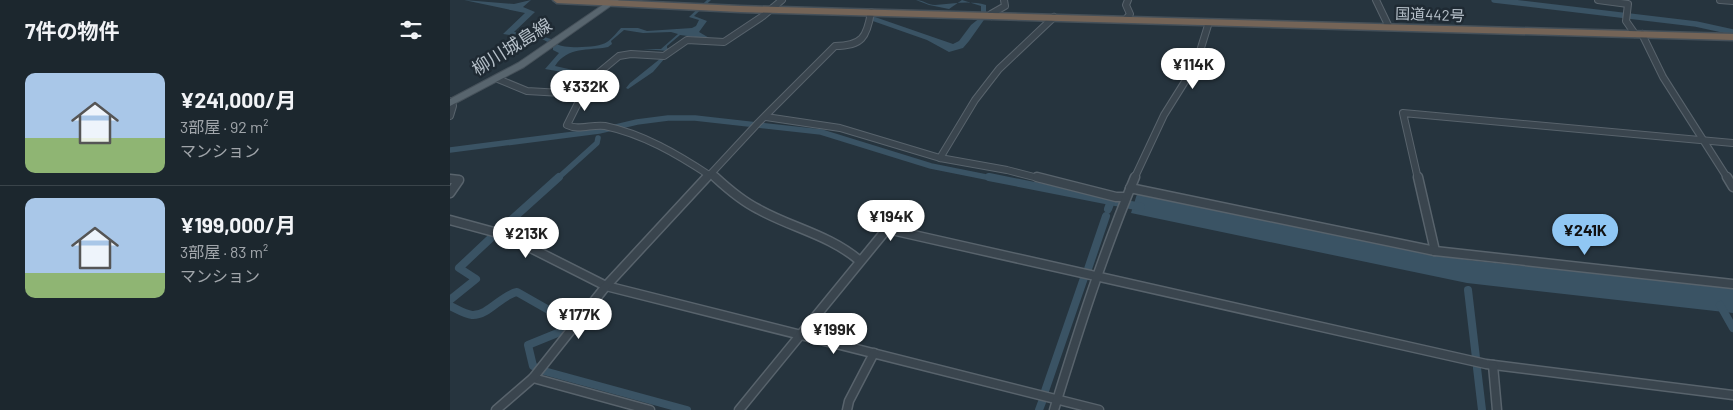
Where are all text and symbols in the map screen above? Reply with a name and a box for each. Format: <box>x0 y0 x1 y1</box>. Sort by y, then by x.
street label: 国道442号 <box>1395 4 1465 24</box>
street label: 柳川城島線 <box>467 13 555 79</box>
icon: filters <box>397 16 425 44</box>
text: 7件の物件 <box>25 18 119 43</box>
pin: ¥114K <box>1158 48 1228 90</box>
text: ¥114K <box>1172 54 1214 73</box>
pin: ¥332K <box>550 70 620 112</box>
text: ¥332K <box>561 76 609 95</box>
text: ¥241,000/月 <box>180 87 296 112</box>
icon: home <box>65 93 125 153</box>
text: 3部屋 · 92 m² <box>180 117 269 136</box>
text: マンション <box>180 141 260 160</box>
pin: ¥194K <box>856 200 926 242</box>
text: ¥194K <box>869 206 913 225</box>
text: ¥199,000/月 <box>180 212 296 237</box>
pin: ¥241K <box>1550 214 1620 256</box>
pin: ¥213K <box>491 216 561 259</box>
icon: home <box>65 218 125 278</box>
text: ¥241K <box>1563 220 1607 239</box>
text: ¥213K <box>504 223 548 242</box>
text: 3部屋 · 83 m² <box>180 242 268 261</box>
text: マンション <box>180 266 260 285</box>
pin: ¥177K <box>544 298 614 340</box>
text: ¥177K <box>558 304 600 323</box>
pin: ¥199K <box>799 312 869 355</box>
text: ¥199K <box>812 319 856 338</box>

